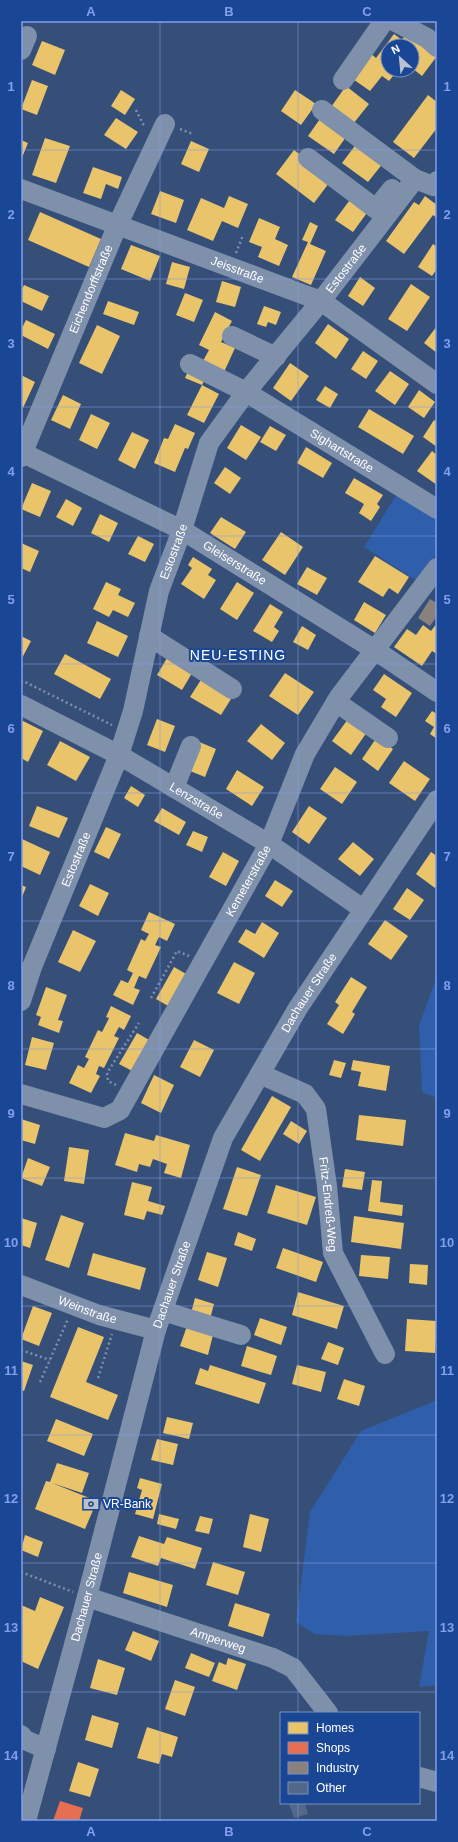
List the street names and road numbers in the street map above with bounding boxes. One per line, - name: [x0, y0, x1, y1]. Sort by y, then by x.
- street label: Estostraße: [323, 241, 369, 296]
- street label: Eichendorffstraße: [66, 242, 116, 335]
- street label: Jeisstraße: [209, 254, 266, 286]
- street label: Sighartstraße: [307, 426, 377, 476]
- street label: Estostraße: [157, 522, 191, 581]
- street label: Gleiserstraße: [200, 538, 269, 588]
- street label: Lenzstraße: [167, 780, 226, 822]
- street label: Estostraße: [59, 830, 94, 889]
- street label: Kemeterstraße: [223, 842, 274, 919]
- street label: Dachauer Straße: [278, 950, 340, 1035]
- street label: Fritz-Endreß-Weg: [316, 1156, 340, 1252]
- street label: Dachauer Straße: [150, 1239, 194, 1330]
- street label: Weinstraße: [56, 1293, 119, 1326]
- street label: Dachauer Straße: [68, 1551, 105, 1643]
- street label: Amperweg: [189, 1624, 248, 1656]

